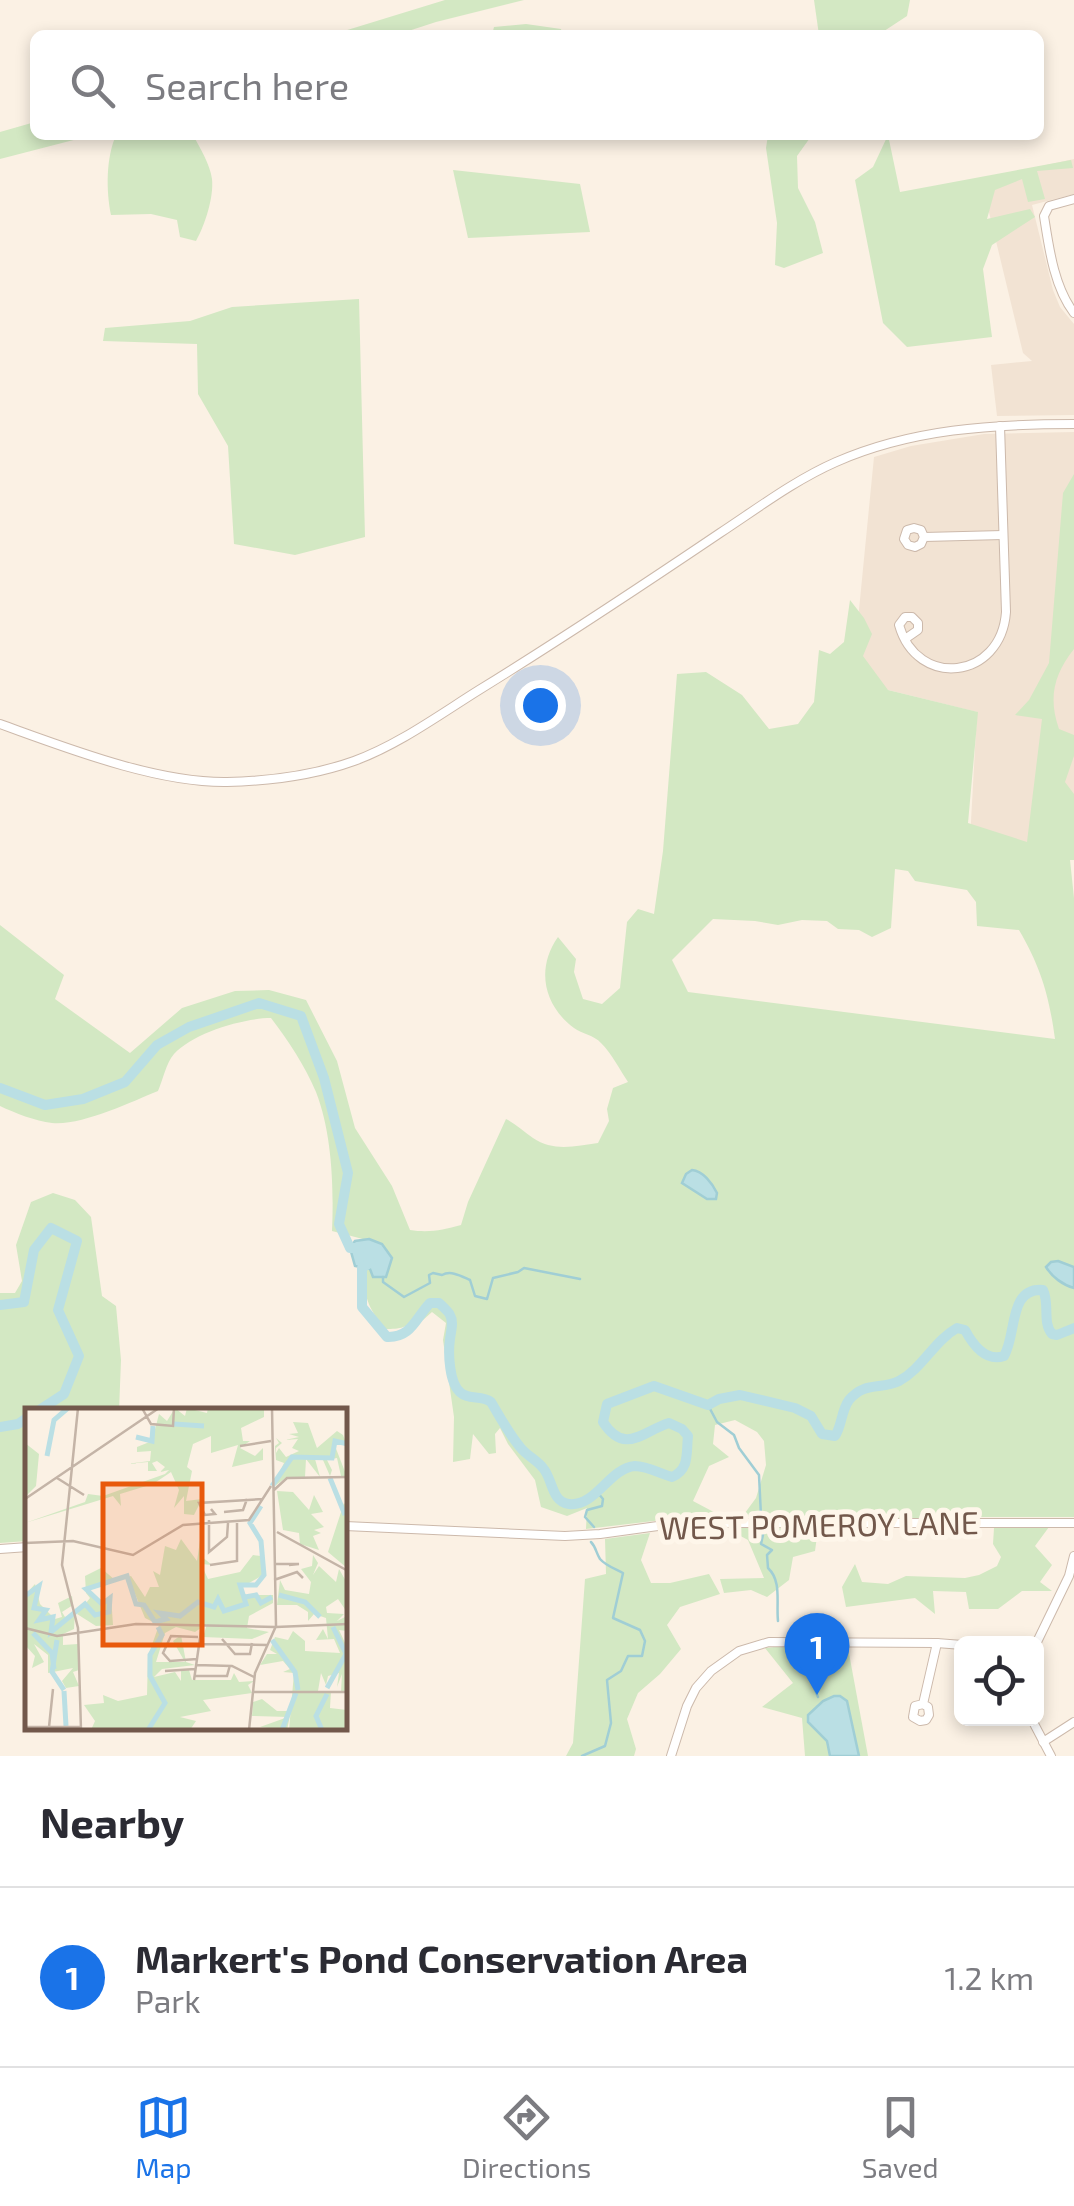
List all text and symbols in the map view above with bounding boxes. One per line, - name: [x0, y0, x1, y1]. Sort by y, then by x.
- search box: [30, 30, 1044, 140]
- icon: search: [65, 58, 120, 113]
- text: Search here: [145, 62, 349, 108]
- your location: [515, 680, 566, 731]
- inset map: [25, 1408, 348, 1731]
- street label: WEST POMEROY LANE: [659, 1502, 979, 1546]
- pin: 1: [784, 1612, 850, 1695]
- map controls: [954, 1636, 1044, 1726]
- button: locate: [954, 1636, 1044, 1726]
- text: Nearby: [40, 1796, 184, 1846]
- text: Markert's Pond Conservation Area: [135, 1935, 748, 1981]
- text: 1: [66, 1958, 79, 1996]
- text: 1.2 km: [944, 1958, 1034, 1996]
- text: Park: [135, 1981, 200, 2019]
- tab: Map: [135, 2090, 191, 2184]
- tab: Directions: [462, 2090, 591, 2184]
- tab: Saved: [862, 2090, 939, 2184]

